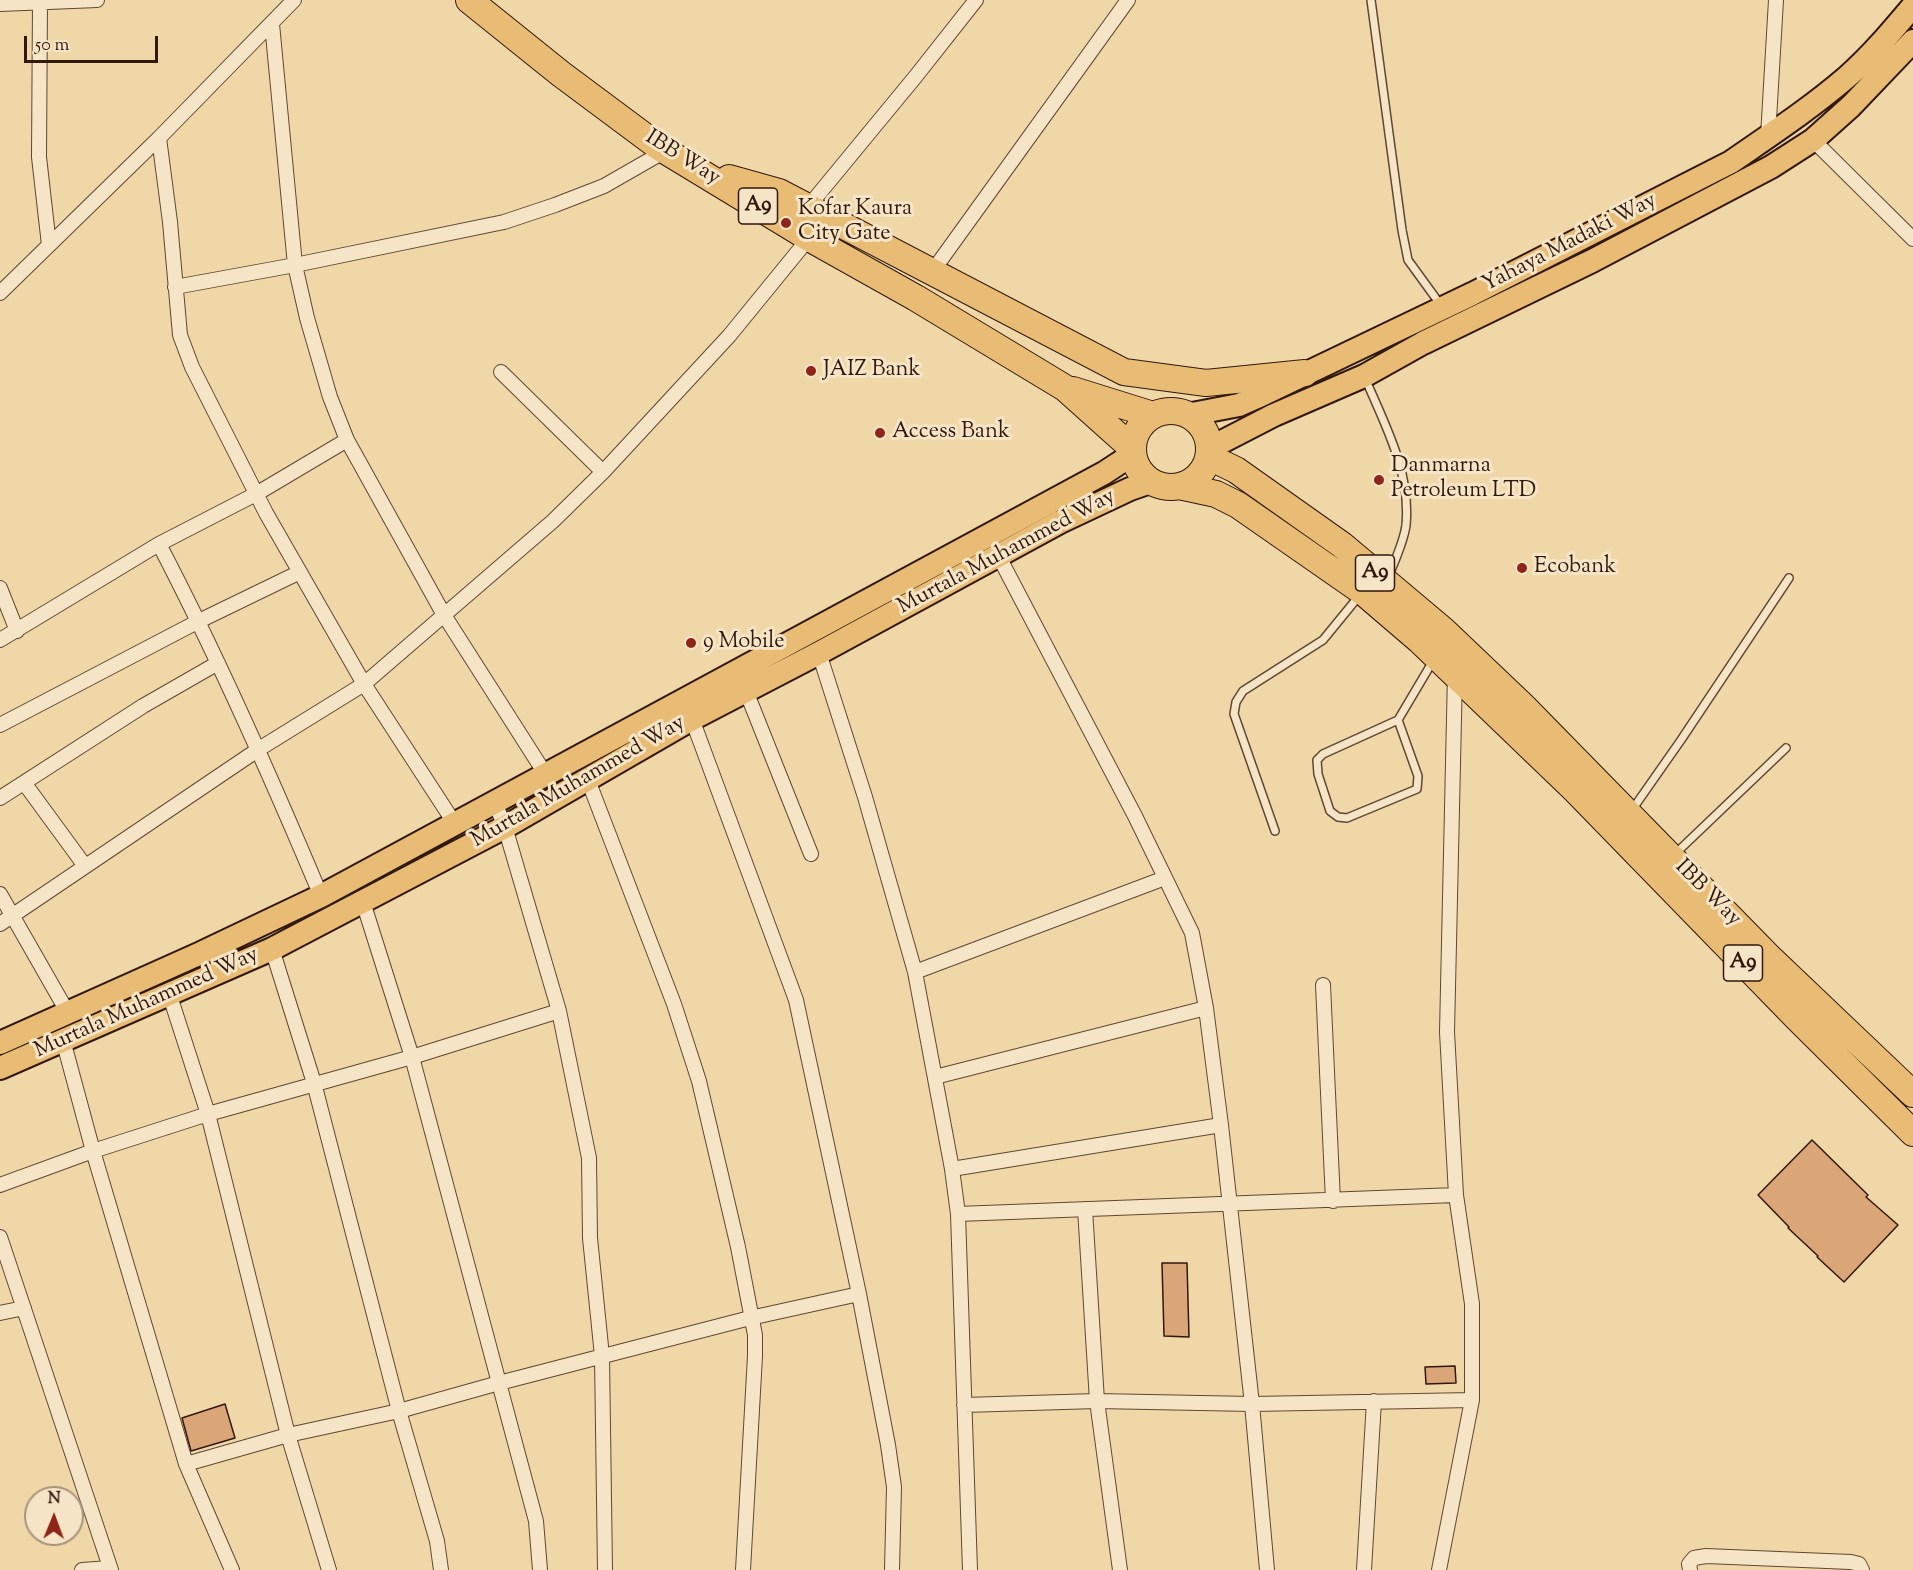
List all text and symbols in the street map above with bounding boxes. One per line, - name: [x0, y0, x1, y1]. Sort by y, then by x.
- scale bar: [27, 24, 160, 62]
- text: 50 m: [35, 33, 69, 59]
- street label: IBB Way: [640, 126, 724, 192]
- road number: A9: [738, 188, 777, 224]
- street label: Yahaya Madaki Way: [1478, 189, 1662, 299]
- place label: Kofar Kaura City Gate: [798, 197, 912, 248]
- marker: Kofar Kaura City Gate: [779, 216, 793, 230]
- place label: JAIZ Bank: [823, 358, 921, 384]
- marker: JAIZ Bank: [804, 364, 818, 378]
- place label: Access Bank: [892, 420, 1010, 446]
- marker: Access Bank: [873, 426, 887, 440]
- place label: Danmarna Petroleum LTD: [1391, 454, 1536, 506]
- marker: Danmarna Petroleum LTD: [1372, 473, 1386, 487]
- street label: Murtala Muhammed Way: [894, 484, 1120, 622]
- road number: A9: [1356, 555, 1394, 591]
- place label: Ecobank: [1534, 555, 1616, 581]
- marker: Ecobank: [1515, 561, 1529, 575]
- place label: 9 Mobile: [703, 630, 785, 656]
- marker: 9 Mobile: [684, 636, 698, 650]
- street label: Murtala Muhammed Way: [467, 711, 691, 855]
- street label: IBB Way: [1668, 855, 1746, 933]
- street label: Murtala Muhammed Way: [31, 943, 263, 1065]
- road number: A9: [1724, 945, 1762, 981]
- north arrow: [24, 1486, 84, 1546]
- text: N: [48, 1488, 61, 1511]

